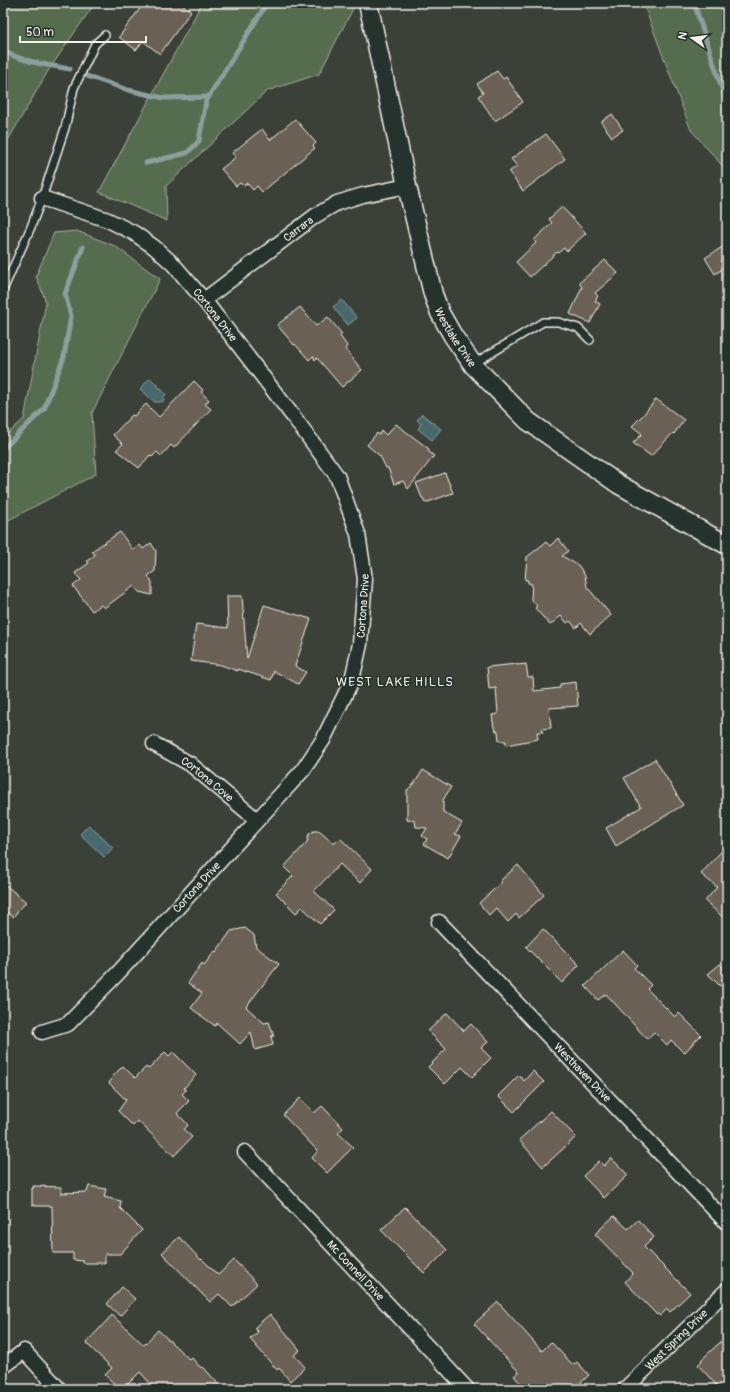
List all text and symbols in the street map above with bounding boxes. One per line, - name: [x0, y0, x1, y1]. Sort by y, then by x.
- scale bar: [20, 18, 146, 44]
- north arrow: [672, 18, 712, 58]
- text: 50 m: [26, 25, 54, 40]
- text: N: [676, 30, 690, 41]
- street label: Carrara: [281, 213, 316, 244]
- street label: Cortona Drive: [190, 286, 240, 345]
- street label: Westlake Drive: [432, 306, 479, 370]
- street label: Cortona Drive: [354, 572, 371, 638]
- district label: WEST LAKE HILLS: [336, 674, 454, 690]
- street label: Cortona Cove: [179, 754, 237, 804]
- street label: Cortona Drive: [170, 858, 223, 915]
- street label: Westhaven Drive: [552, 1040, 614, 1105]
- street label: Mc Connell Drive: [324, 1237, 387, 1303]
- street label: West Spring Drive: [642, 1306, 710, 1373]

